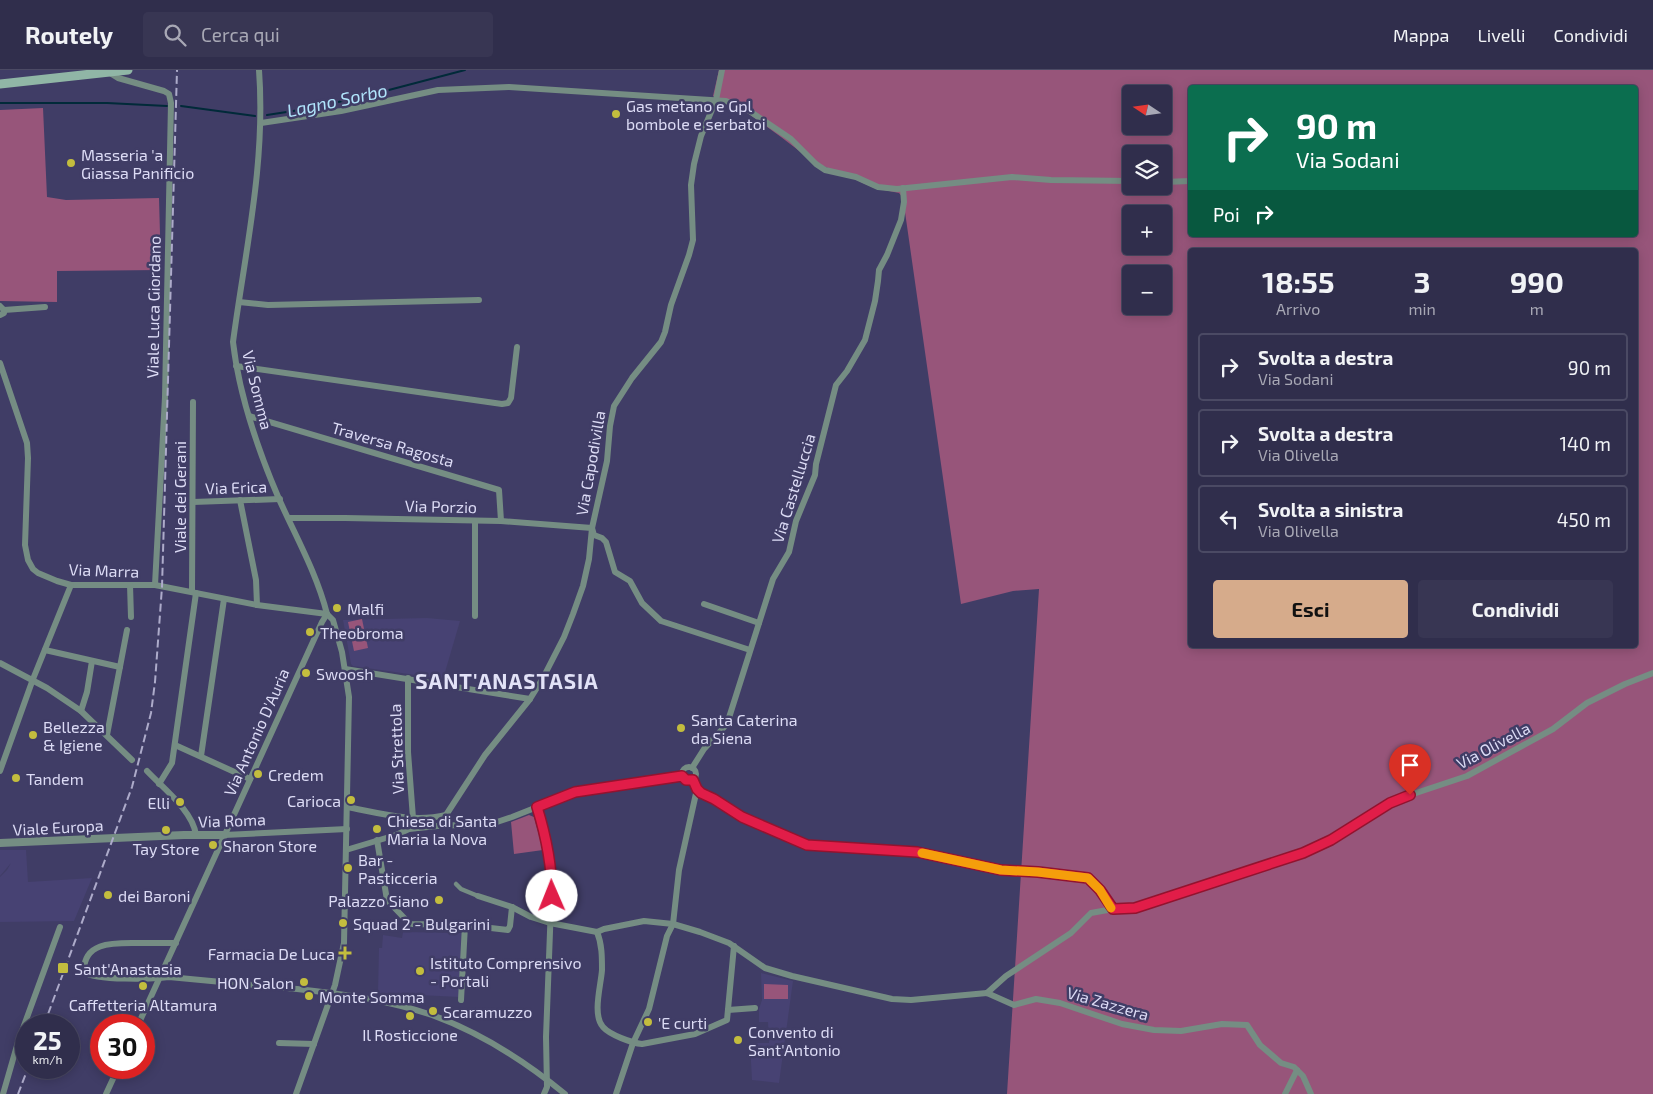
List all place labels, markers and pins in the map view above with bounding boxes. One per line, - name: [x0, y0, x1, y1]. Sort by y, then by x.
- place label: Gas metano e Gpl bombole e serbatoi: [626, 96, 766, 133]
- marker: Gas metano e Gpl bombole e serbatoi: [610, 108, 622, 120]
- place label: Masseria 'a Giassa Panificio: [81, 145, 194, 182]
- marker: Masseria 'a Giassa Panificio: [65, 157, 77, 169]
- place label: Malfi: [347, 599, 384, 618]
- marker: Malfi: [331, 602, 343, 614]
- place label: Theobroma: [320, 623, 404, 642]
- marker: Theobroma: [304, 626, 316, 638]
- place label: Swoosh: [316, 664, 374, 683]
- marker: Swoosh: [300, 667, 312, 679]
- place label: Santa Caterina da Siena: [691, 710, 798, 747]
- place label: Bellezza & Igiene: [43, 717, 105, 754]
- marker: Santa Caterina da Siena: [675, 722, 687, 734]
- marker: Bellezza & Igiene: [27, 729, 39, 741]
- pin: [1389, 744, 1431, 795]
- place label: Credem: [268, 765, 324, 784]
- marker: Credem: [252, 768, 264, 780]
- place label: Tandem: [26, 769, 84, 788]
- marker: Tandem: [10, 772, 22, 784]
- place label: Carioca: [287, 791, 341, 810]
- place label: Elli: [148, 793, 170, 812]
- marker: Carioca: [345, 794, 357, 806]
- marker: Elli: [174, 796, 186, 808]
- place label: Chiesa di Santa Maria la Nova: [387, 811, 497, 848]
- marker: Chiesa di Santa Maria la Nova: [371, 823, 383, 835]
- marker: Tay Store: [160, 824, 172, 836]
- place label: Sharon Store: [223, 836, 317, 855]
- place label: Tay Store: [132, 839, 200, 858]
- marker: Sharon Store: [207, 839, 219, 851]
- place label: Bar - Pasticceria: [358, 850, 438, 887]
- marker: Bar - Pasticceria: [342, 862, 354, 874]
- place label: dei Baroni: [118, 886, 191, 905]
- marker: dei Baroni: [102, 889, 114, 901]
- place label: Palazzo Siano: [328, 891, 429, 910]
- marker: Palazzo Siano: [433, 894, 445, 906]
- place label: Squad 2 - Bulgarini: [353, 914, 490, 933]
- marker: Squad 2 - Bulgarini: [337, 917, 349, 929]
- place label: Farmacia De Luca: [208, 944, 335, 963]
- marker: Farmacia De Luca: [339, 947, 351, 959]
- place label: Istituto Comprensivo - Portali: [430, 953, 582, 990]
- place label: Sant'Anastasia: [74, 959, 182, 978]
- marker: Sant'Anastasia: [56, 961, 70, 975]
- marker: Istituto Comprensivo - Portali: [414, 965, 426, 977]
- place label: HON Salon: [217, 973, 294, 992]
- marker: HON Salon: [298, 976, 310, 988]
- marker: Caffetteria Altamura: [137, 980, 149, 992]
- place label: Monte Somma: [319, 987, 425, 1006]
- marker: Monte Somma: [303, 990, 315, 1002]
- place label: Caffetteria Altamura: [69, 995, 217, 1014]
- place label: Scaramuzzo: [443, 1002, 532, 1021]
- marker: Scaramuzzo: [427, 1005, 439, 1017]
- marker: Il Rosticcione: [404, 1010, 416, 1022]
- place label: 'E curti: [658, 1013, 707, 1032]
- marker: 'E curti: [642, 1016, 654, 1028]
- place label: Convento di Sant'Antonio: [748, 1022, 841, 1059]
- place label: Il Rosticcione: [362, 1025, 458, 1044]
- marker: Convento di Sant'Antonio: [732, 1034, 744, 1046]

